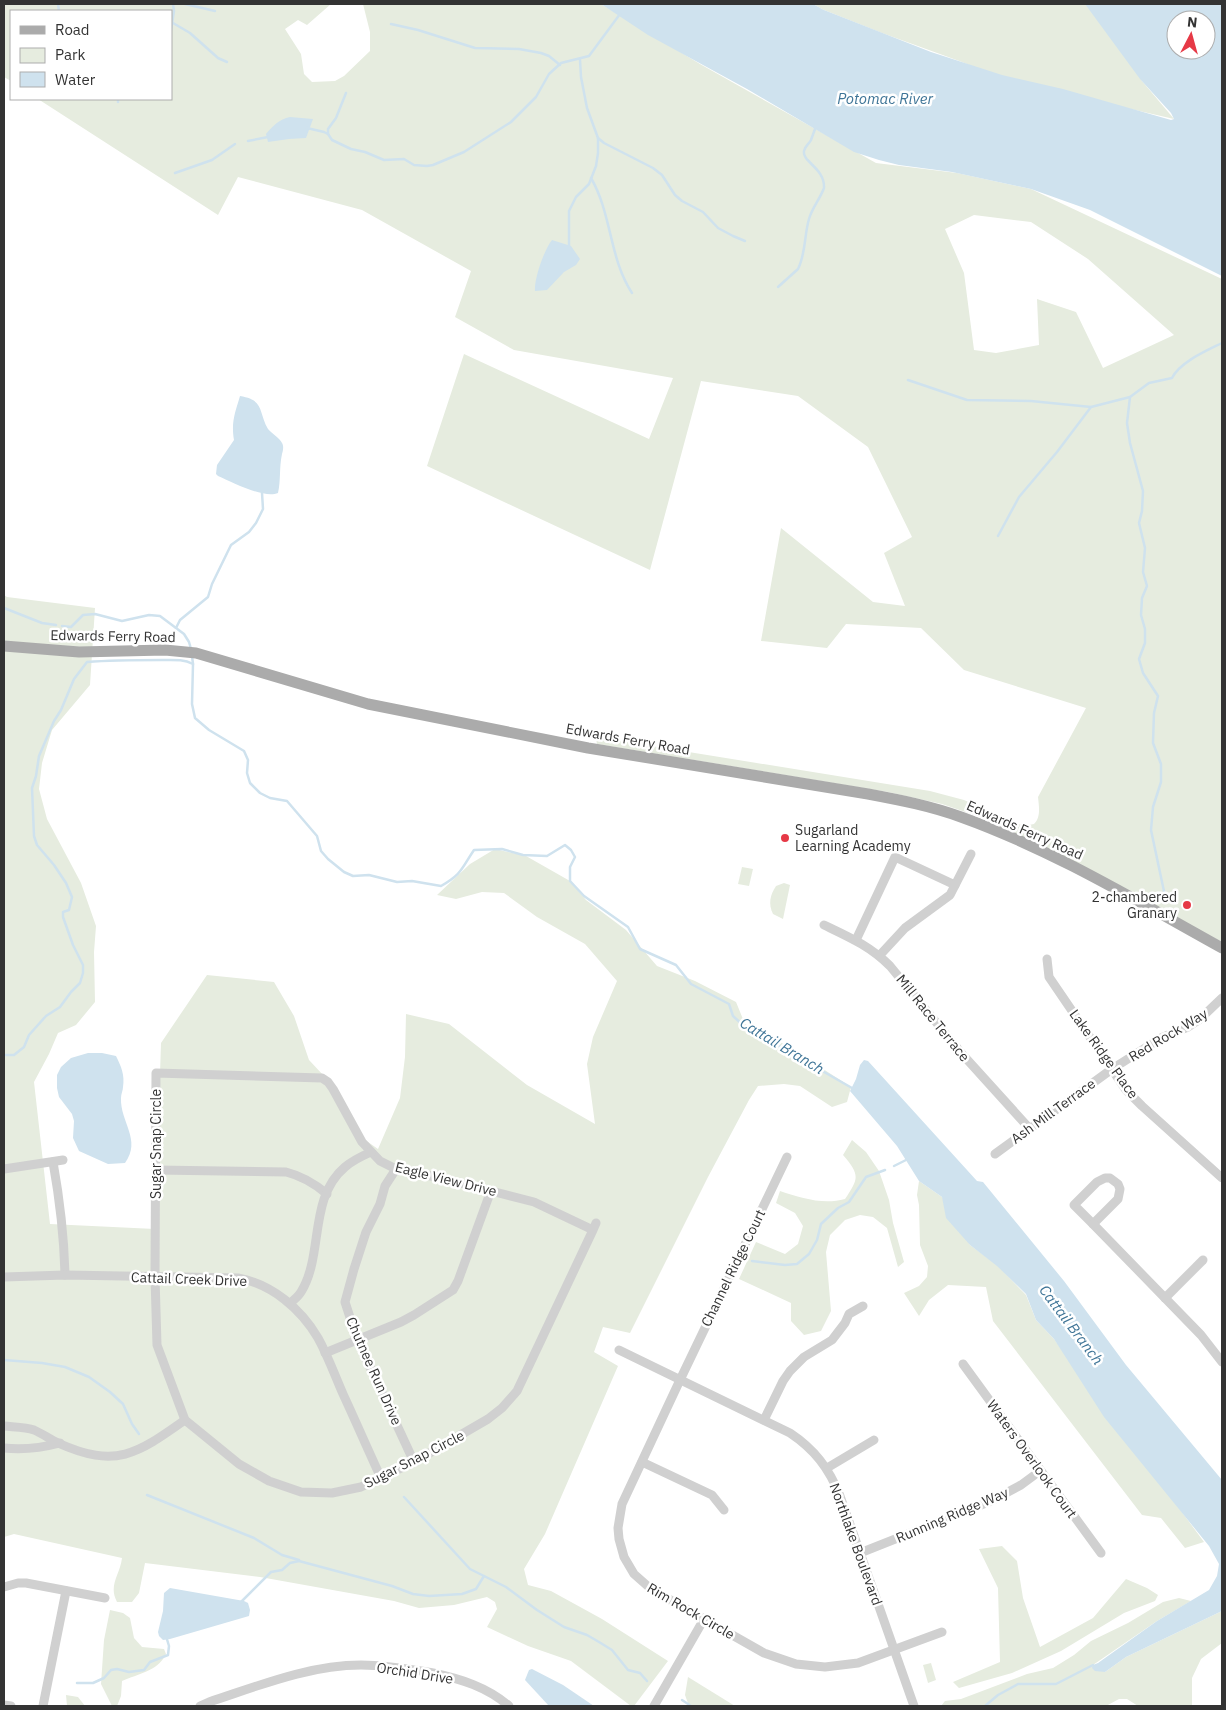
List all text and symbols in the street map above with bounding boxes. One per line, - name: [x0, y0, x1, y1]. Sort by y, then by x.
- legend: [10, 10, 172, 100]
- north arrow: [1166, 10, 1216, 60]
- text: N: [1186, 13, 1198, 32]
- text: Road: [55, 20, 90, 39]
- text: Park: [55, 45, 85, 64]
- text: Water: [55, 70, 96, 89]
- water label: Potomac River: [837, 89, 933, 108]
- street label: Edwards Ferry Road: [50, 626, 176, 646]
- street label: Edwards Ferry Road: [565, 719, 691, 759]
- street label: Edwards Ferry Road: [964, 796, 1086, 864]
- place label: Sugarland Learning Academy: [795, 821, 911, 855]
- marker: Sugarland Learning Academy: [779, 832, 791, 844]
- place label: 2-chambered Granary: [1092, 888, 1177, 922]
- marker: 2-chambered Granary: [1181, 899, 1193, 911]
- street label: Mill Race Terrace: [892, 971, 974, 1066]
- street label: Red Rock Way: [1125, 1004, 1211, 1066]
- street label: Lake Ridge Place: [1066, 1006, 1143, 1102]
- water label: Cattail Branch: [737, 1013, 828, 1078]
- street label: Ash Mill Terrace: [1007, 1074, 1099, 1148]
- street label: Sugar Snap Circle: [147, 1089, 165, 1199]
- street label: Eagle View Drive: [393, 1158, 499, 1200]
- street label: Channel Ridge Court: [697, 1206, 769, 1330]
- street label: Cattail Creek Drive: [131, 1268, 248, 1290]
- water label: Cattail Branch: [1035, 1281, 1108, 1368]
- street label: Chutnee Run Drive: [342, 1314, 406, 1428]
- street label: Waters Overlook Court: [983, 1396, 1081, 1522]
- street label: Sugar Snap Circle: [361, 1426, 467, 1492]
- street label: Northlake Boulevard: [825, 1480, 887, 1608]
- street label: Running Ridge Way: [893, 1483, 1011, 1547]
- street label: Rim Rock Circle: [644, 1579, 738, 1643]
- street label: Orchid Drive: [375, 1658, 455, 1688]

